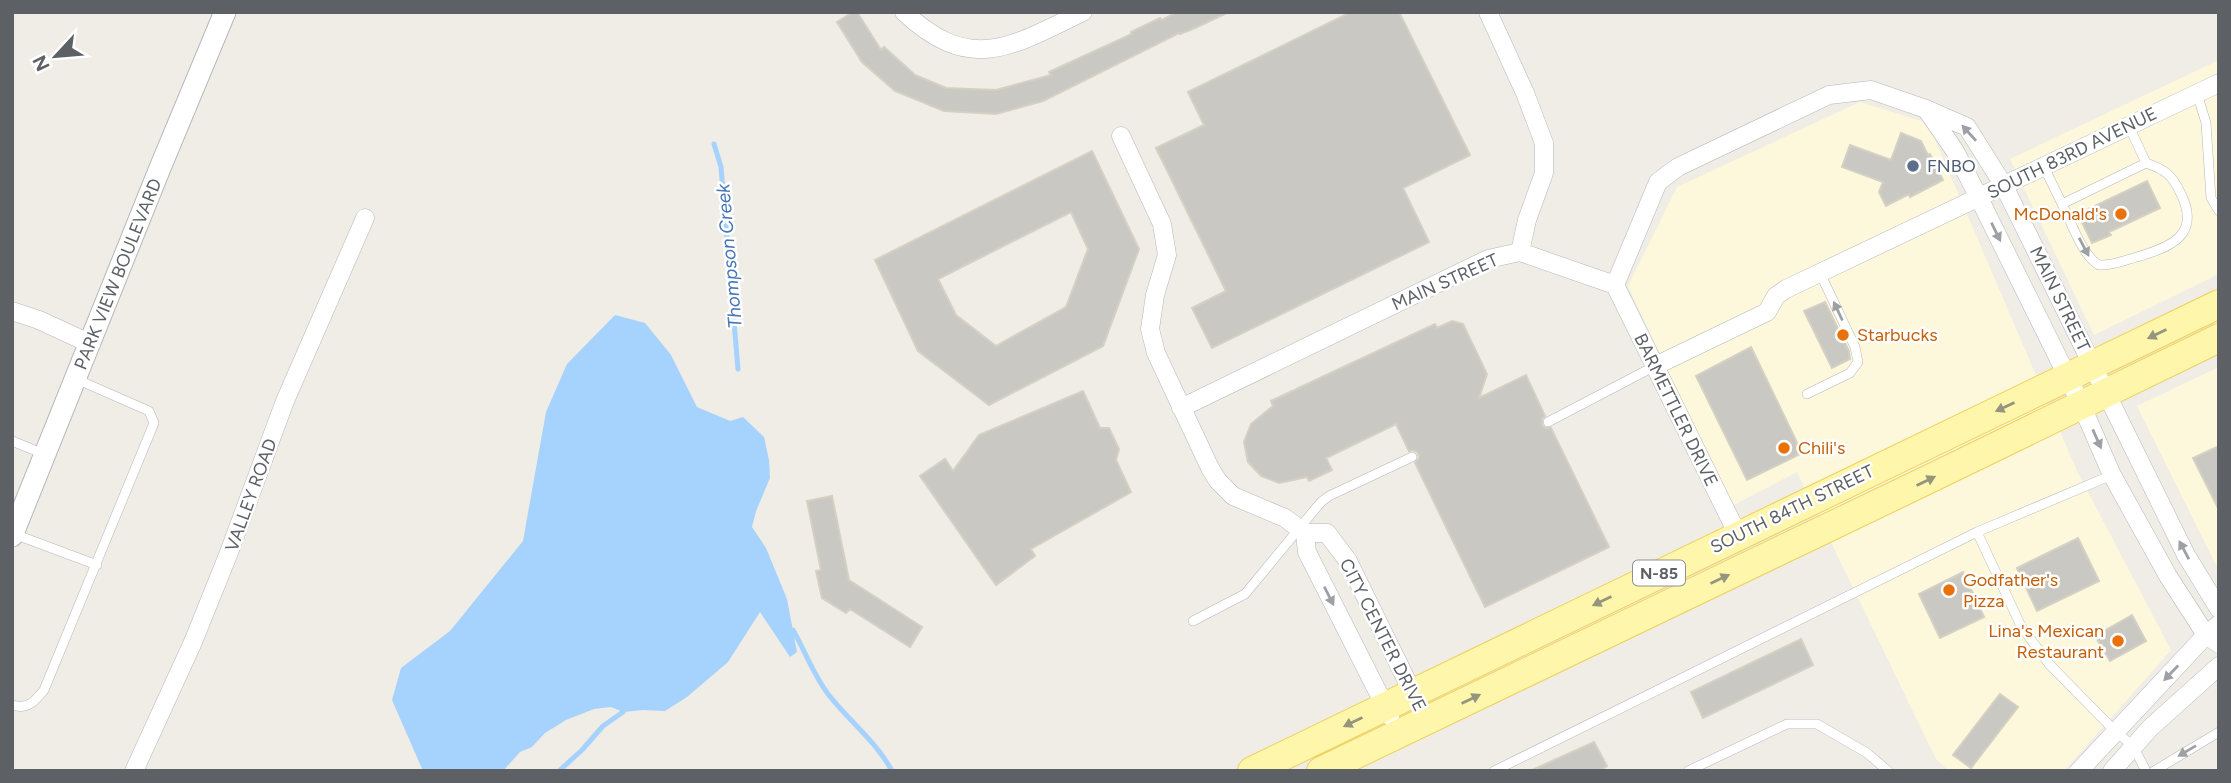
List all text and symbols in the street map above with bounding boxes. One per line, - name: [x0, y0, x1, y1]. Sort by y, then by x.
- north arrow: [21, 21, 91, 91]
- text: N: [28, 52, 55, 75]
- street label: SOUTH 83RD AVENUE: [1983, 102, 2161, 204]
- one-way arrow: [1961, 124, 1977, 141]
- place label: FNBO: [1927, 155, 1976, 177]
- marker: FNBO: [1905, 158, 1921, 174]
- street label: PARK VIEW BOULEVARD: [70, 175, 166, 373]
- water label: Thompson Creek: [711, 182, 747, 329]
- place label: McDonald's: [2013, 203, 2107, 225]
- marker: McDonald's: [2113, 206, 2129, 222]
- one-way arrow: [1990, 222, 2001, 242]
- one-way arrow: [2078, 238, 2090, 257]
- street label: MAIN STREET: [2025, 243, 2095, 355]
- street label: MAIN STREET: [1388, 249, 1502, 315]
- one-way arrow: [1833, 301, 1844, 321]
- place label: Starbucks: [1857, 324, 1938, 346]
- marker: Starbucks: [1835, 327, 1851, 343]
- one-way arrow: [2147, 328, 2167, 339]
- street label: BARMETTLER DRIVE: [1629, 330, 1723, 490]
- one-way arrow: [1995, 401, 2015, 412]
- one-way arrow: [2091, 429, 2102, 450]
- street label: VALLEY ROAD: [220, 436, 282, 554]
- place label: Chili's: [1798, 437, 1845, 459]
- marker: Chili's: [1776, 440, 1792, 456]
- street label: SOUTH 84TH STREET: [1707, 460, 1877, 558]
- one-way arrow: [1916, 476, 1936, 487]
- one-way arrow: [2179, 540, 2191, 560]
- street label: CITY CENTER DRIVE: [1335, 555, 1431, 715]
- road number: N-85: [1633, 560, 1685, 586]
- place label: Godfather's Pizza: [1963, 569, 2058, 612]
- one-way arrow: [1710, 573, 1730, 584]
- marker: Godfather's Pizza: [1941, 582, 1957, 598]
- one-way arrow: [1324, 586, 1335, 606]
- one-way arrow: [1592, 595, 1612, 607]
- place label: Lina's Mexican Restaurant: [1988, 620, 2104, 663]
- marker: Lina's Mexican Restaurant: [2110, 633, 2126, 649]
- one-way arrow: [2164, 664, 2180, 681]
- one-way arrow: [1461, 693, 1481, 704]
- one-way arrow: [1343, 716, 1363, 728]
- one-way arrow: [2177, 745, 2196, 758]

